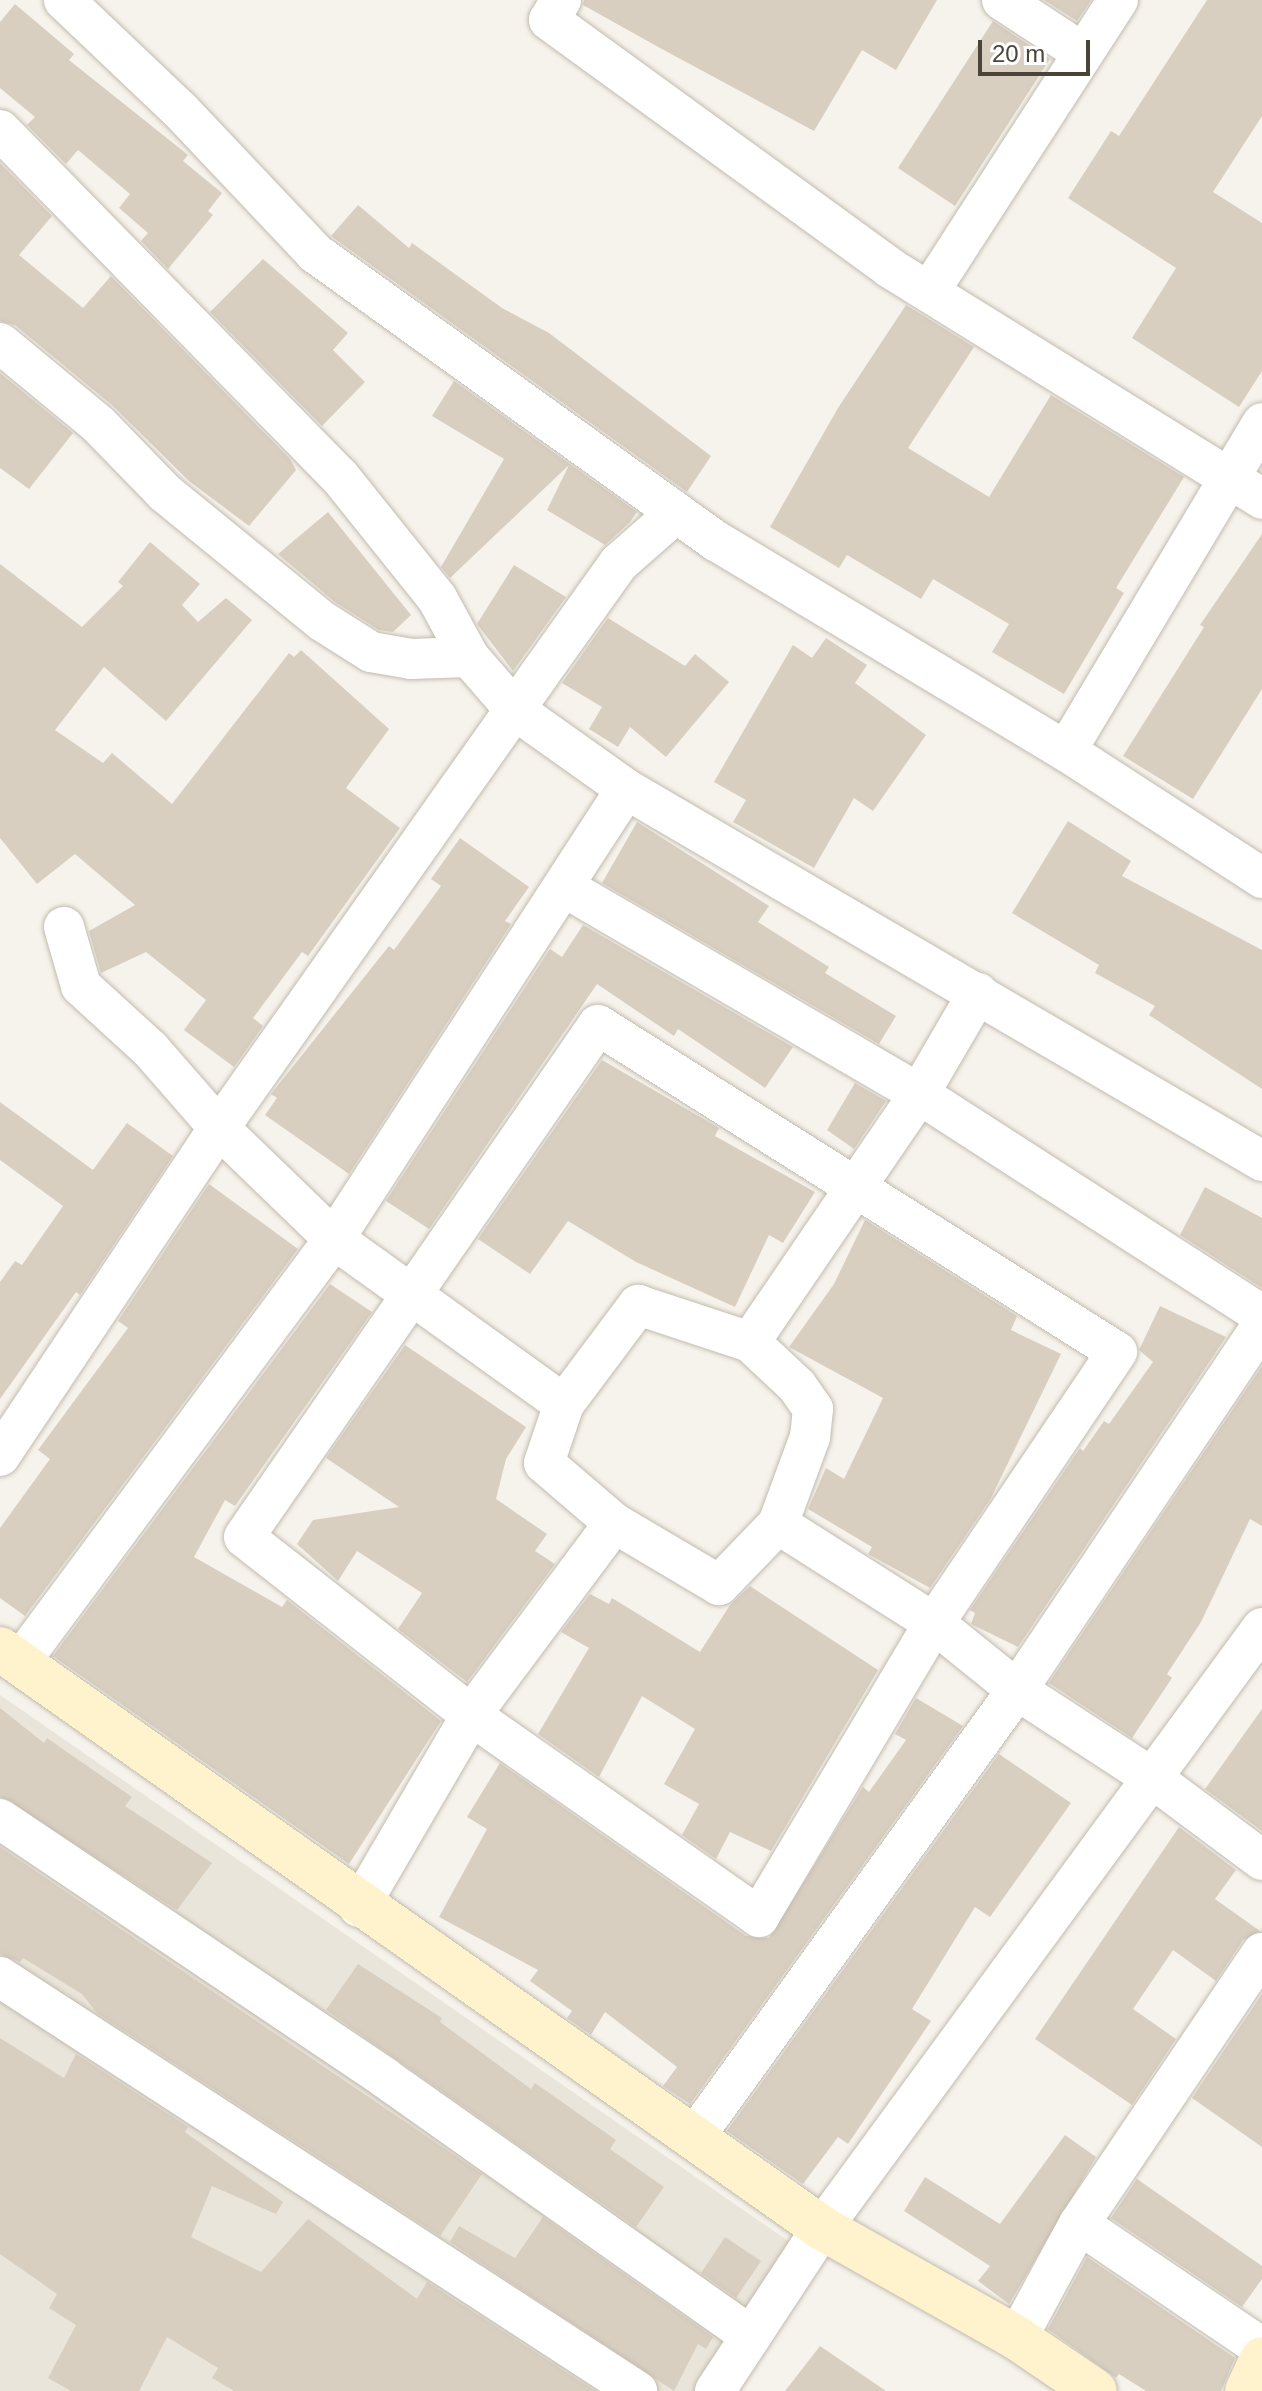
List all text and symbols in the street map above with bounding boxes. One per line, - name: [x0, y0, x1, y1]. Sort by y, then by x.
- scale bar: [982, 24, 1094, 74]
- text: 20 m: [992, 40, 1045, 67]

